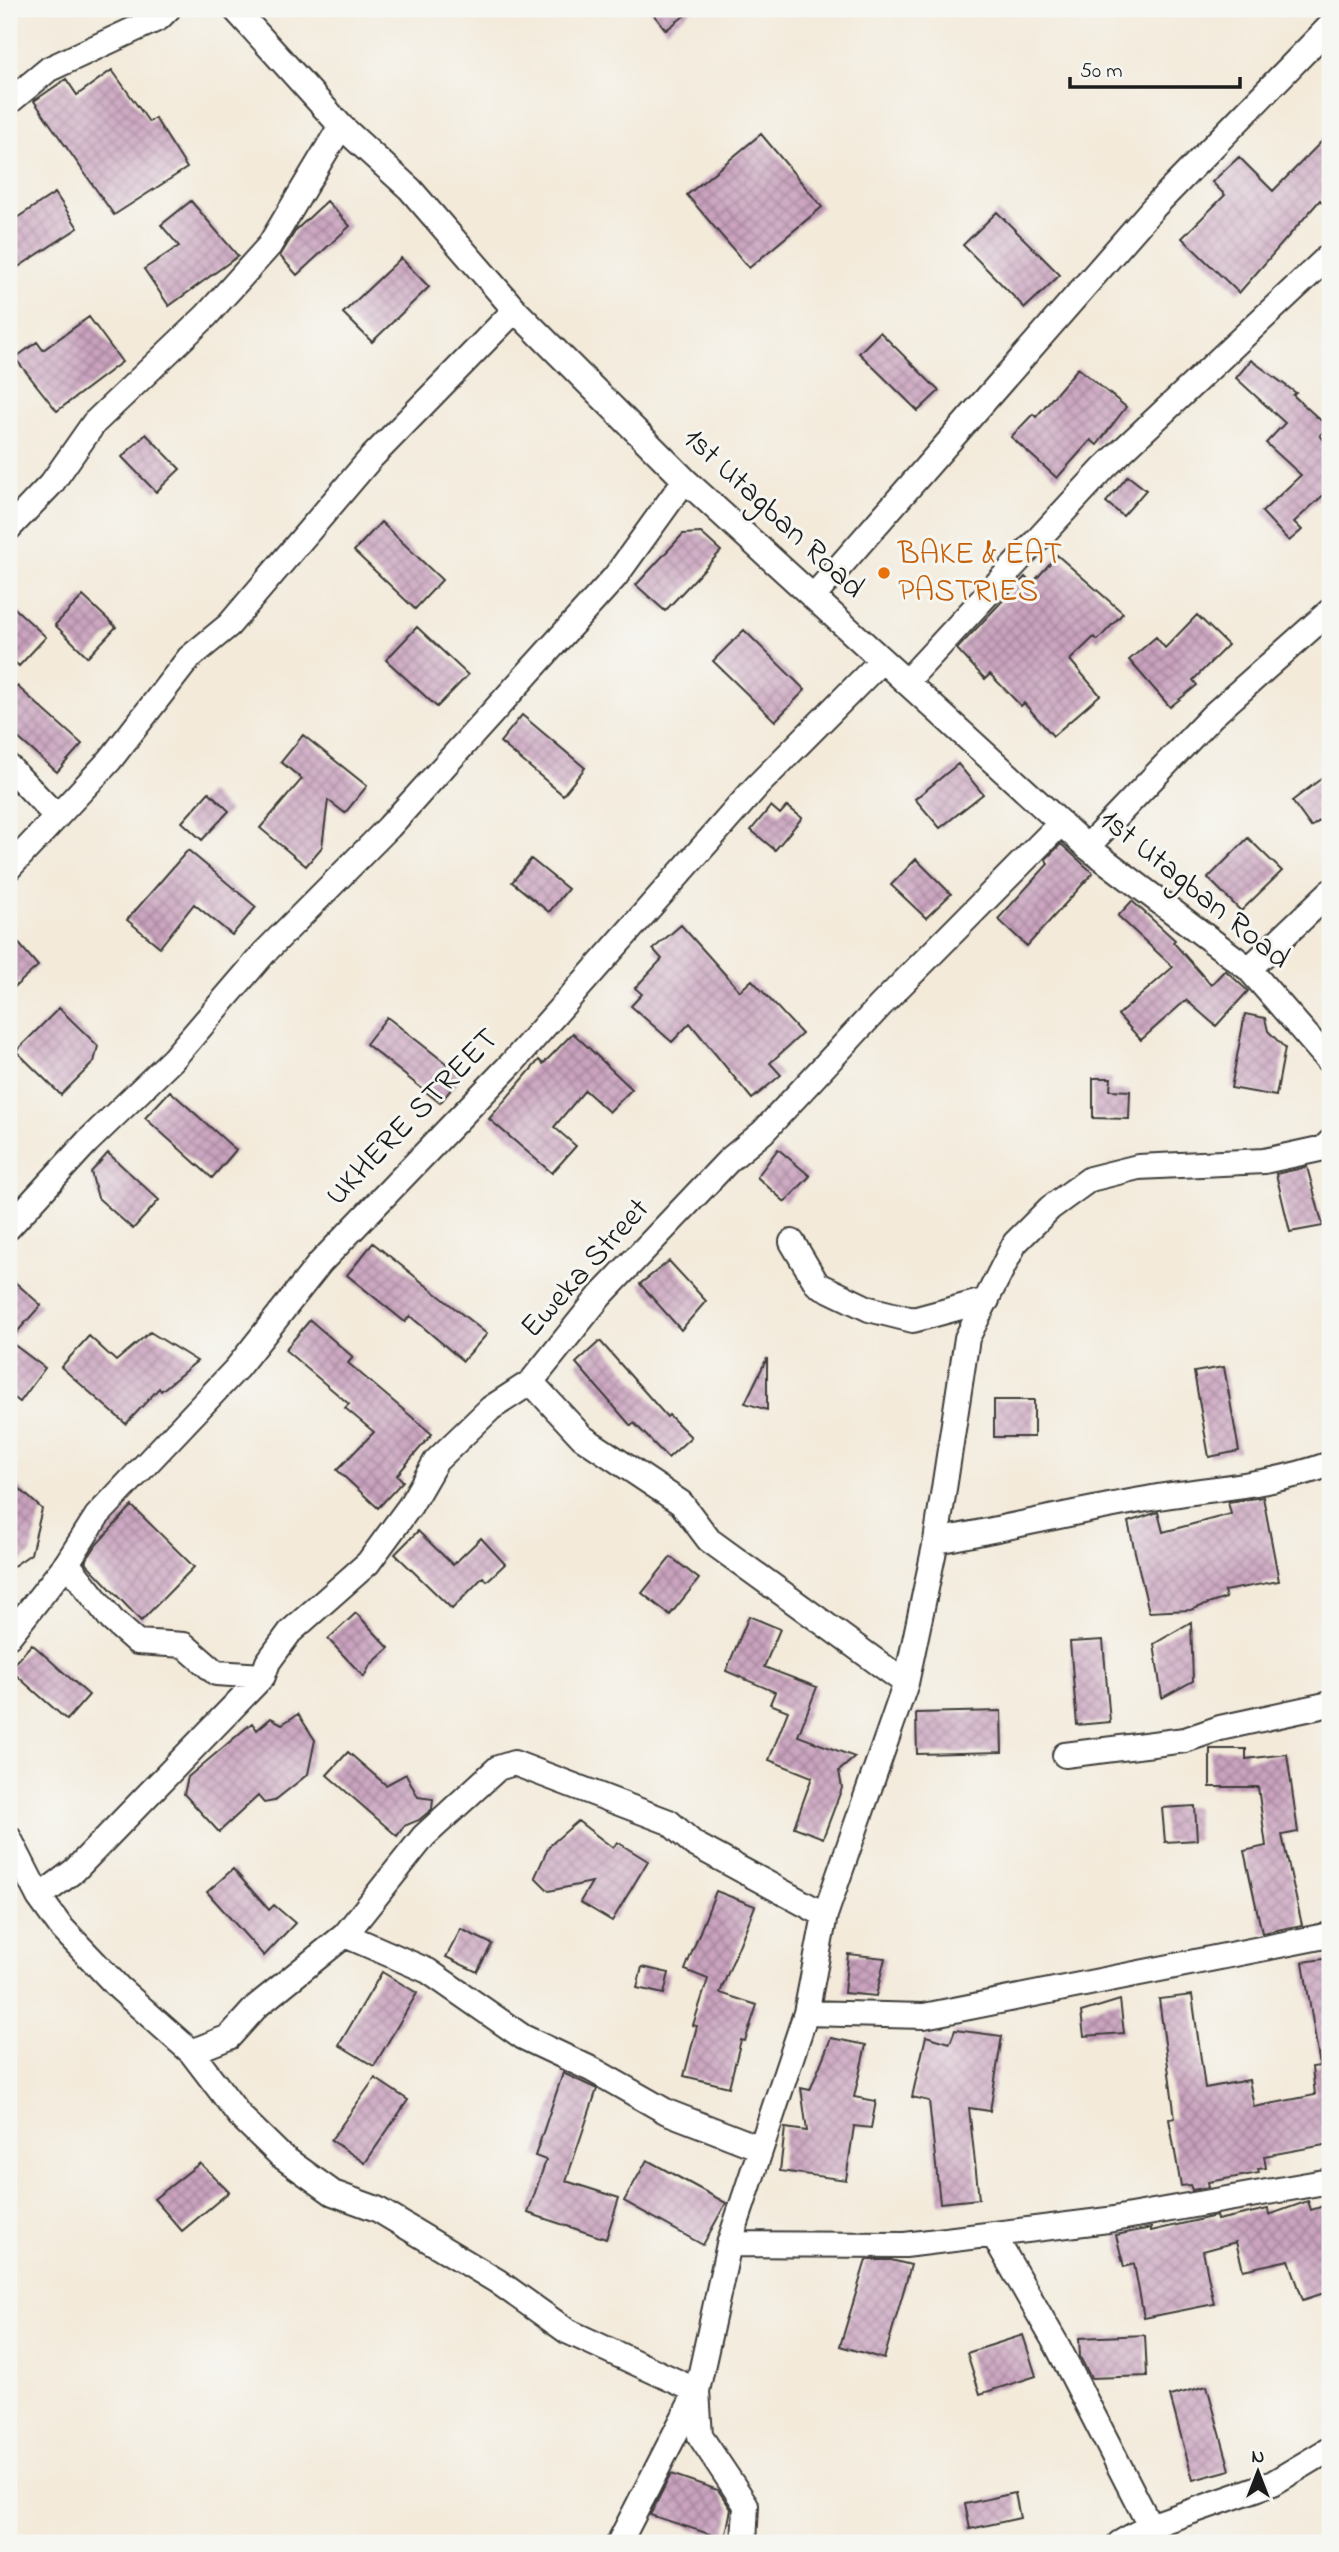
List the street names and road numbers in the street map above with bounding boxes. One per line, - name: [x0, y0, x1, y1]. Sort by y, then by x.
- street label: 1st Utagban Road: [671, 417, 875, 611]
- street label: 1st Utagban Road: [1088, 798, 1300, 982]
- street label: UKHERE STREET: [315, 1018, 511, 1218]
- street label: Eweka Street: [510, 1188, 662, 1350]

